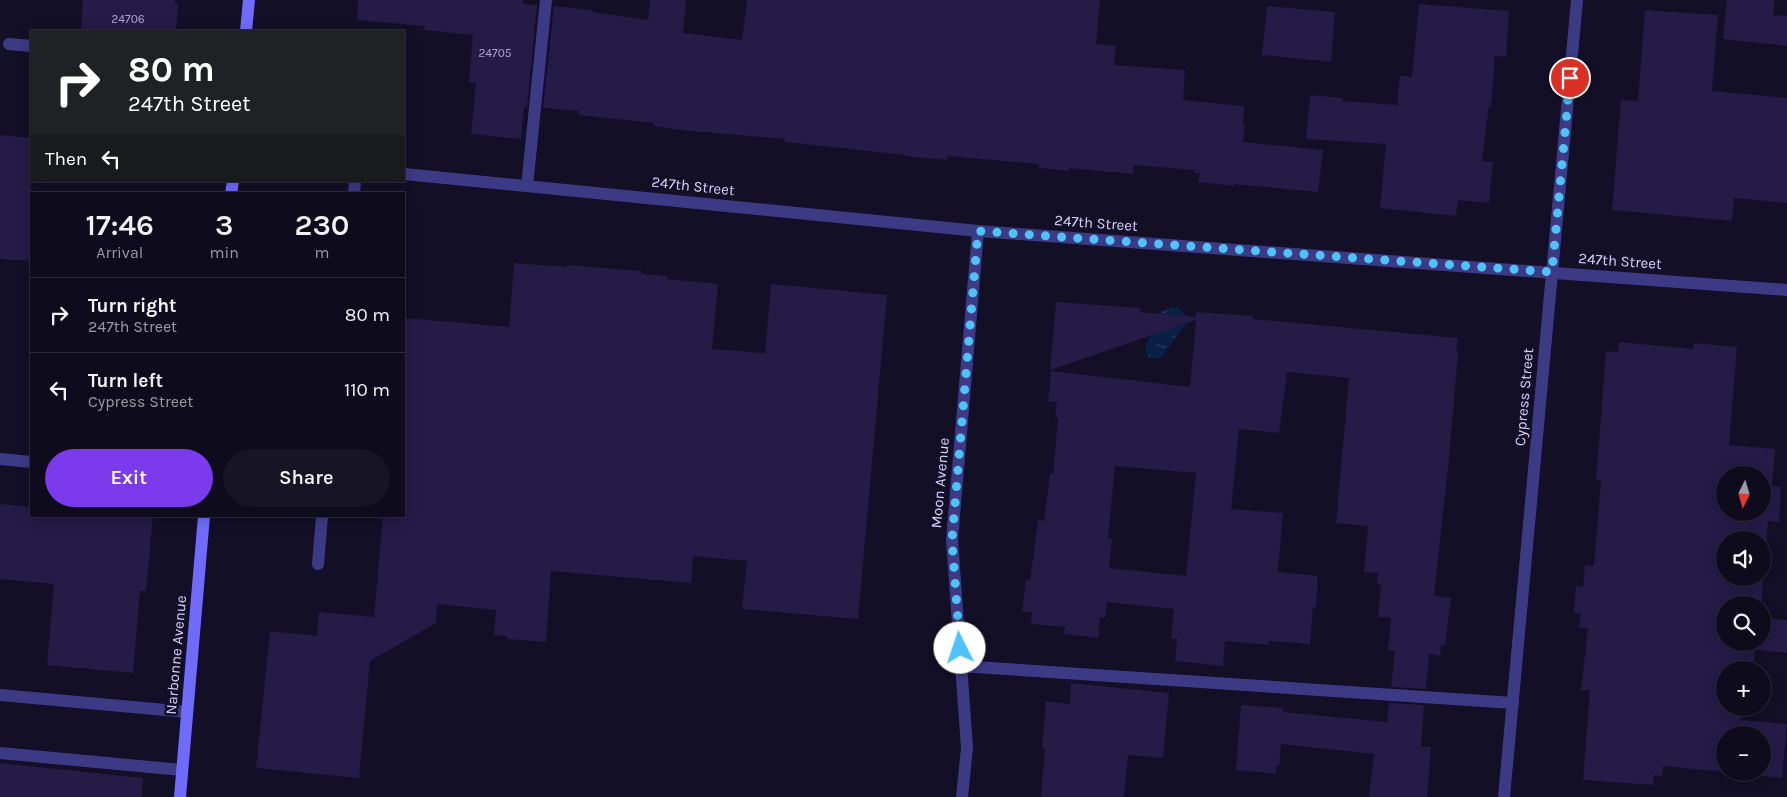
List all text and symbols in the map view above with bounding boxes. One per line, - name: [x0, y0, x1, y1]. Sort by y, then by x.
- house number: 24706: [111, 12, 145, 26]
- house number: 24705: [478, 46, 512, 60]
- text: 80 m: [128, 49, 215, 90]
- icon: right: [45, 50, 110, 115]
- pin: [1549, 57, 1591, 99]
- icon: arrive: [1556, 64, 1584, 92]
- text: 247th Street: [128, 91, 251, 117]
- icon: left: [97, 145, 125, 173]
- text: Then: [45, 148, 87, 170]
- street label: 247th Street: [651, 173, 736, 199]
- text: 17:46: [86, 207, 154, 243]
- text: 3: [215, 207, 233, 243]
- text: 230: [294, 207, 349, 243]
- street label: 247th Street: [1054, 211, 1139, 235]
- text: Arrival: [96, 243, 143, 262]
- text: min: [210, 243, 239, 262]
- text: m: [314, 243, 329, 262]
- street label: 247th Street: [1578, 249, 1663, 273]
- text: Turn right: [88, 295, 177, 317]
- icon: right: [45, 301, 73, 329]
- text: 80 m: [345, 304, 390, 326]
- text: 247th Street: [88, 317, 177, 336]
- street label: Cypress Street: [1511, 347, 1537, 447]
- text: Turn left: [88, 370, 163, 392]
- icon: left: [45, 376, 73, 404]
- text: 110 m: [344, 379, 390, 401]
- text: Cypress Street: [88, 392, 193, 411]
- street label: Moon Avenue: [927, 437, 953, 529]
- button: Exit: [45, 449, 213, 507]
- button: Share: [223, 449, 390, 507]
- north arrow: [1716, 466, 1771, 521]
- map controls: [1716, 466, 1771, 781]
- button: sound: [1716, 531, 1771, 586]
- street label: Narbonne Avenue: [162, 595, 190, 715]
- button: search: [1716, 596, 1771, 651]
- position arrow: [933, 621, 985, 673]
- button: +: [1716, 661, 1771, 716]
- button: −: [1716, 726, 1771, 781]

